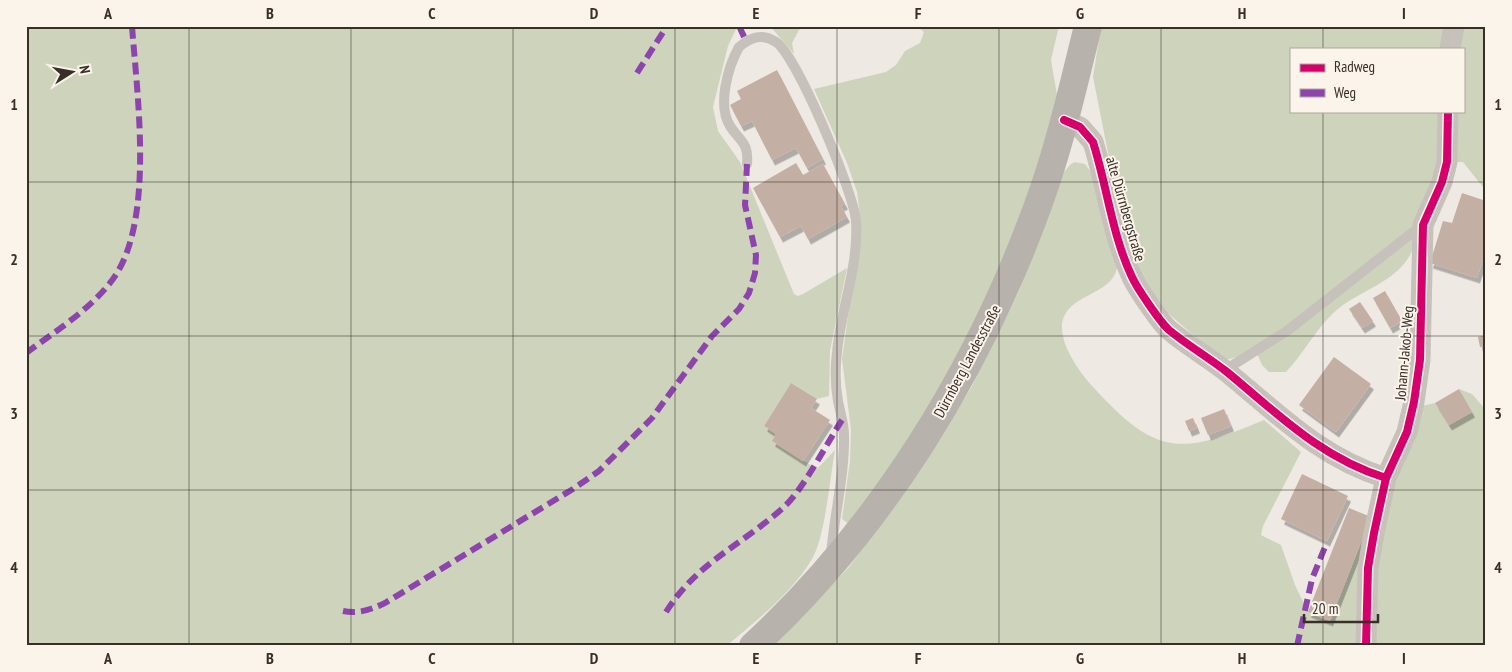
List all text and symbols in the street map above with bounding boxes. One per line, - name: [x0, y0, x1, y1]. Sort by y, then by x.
- text: A: [103, 3, 113, 23]
- text: B: [266, 3, 274, 23]
- text: C: [428, 3, 436, 23]
- text: D: [590, 3, 599, 23]
- text: E: [753, 3, 760, 23]
- text: F: [915, 3, 922, 23]
- text: G: [1076, 3, 1084, 23]
- text: H: [1238, 3, 1246, 23]
- text: I: [1402, 3, 1406, 23]
- north arrow: [48, 48, 98, 98]
- legend: [1290, 48, 1464, 112]
- text: Radweg: [1334, 57, 1375, 76]
- text: N: [75, 64, 94, 75]
- text: Weg: [1334, 83, 1356, 102]
- text: 1: [10, 94, 18, 114]
- text: 1: [1494, 94, 1502, 114]
- street label: alte Dürrnbergstraße: [1102, 154, 1150, 264]
- text: 2: [10, 249, 18, 269]
- text: 2: [1494, 249, 1502, 269]
- street label: Dürrnberg Landesstraße: [929, 301, 1005, 421]
- street label: Johann-Jakob-Weg: [1390, 305, 1418, 402]
- text: 3: [10, 403, 18, 423]
- text: 3: [1494, 403, 1502, 423]
- text: 4: [10, 557, 18, 577]
- text: 4: [1494, 557, 1502, 577]
- scale bar: [1304, 592, 1378, 624]
- text: 20 m: [1312, 599, 1338, 618]
- text: A: [103, 648, 113, 668]
- text: B: [266, 648, 274, 668]
- text: C: [428, 648, 436, 668]
- text: D: [590, 648, 599, 668]
- text: E: [753, 648, 760, 668]
- text: F: [915, 648, 922, 668]
- text: G: [1076, 648, 1084, 668]
- text: H: [1238, 648, 1246, 668]
- text: I: [1402, 648, 1406, 668]

